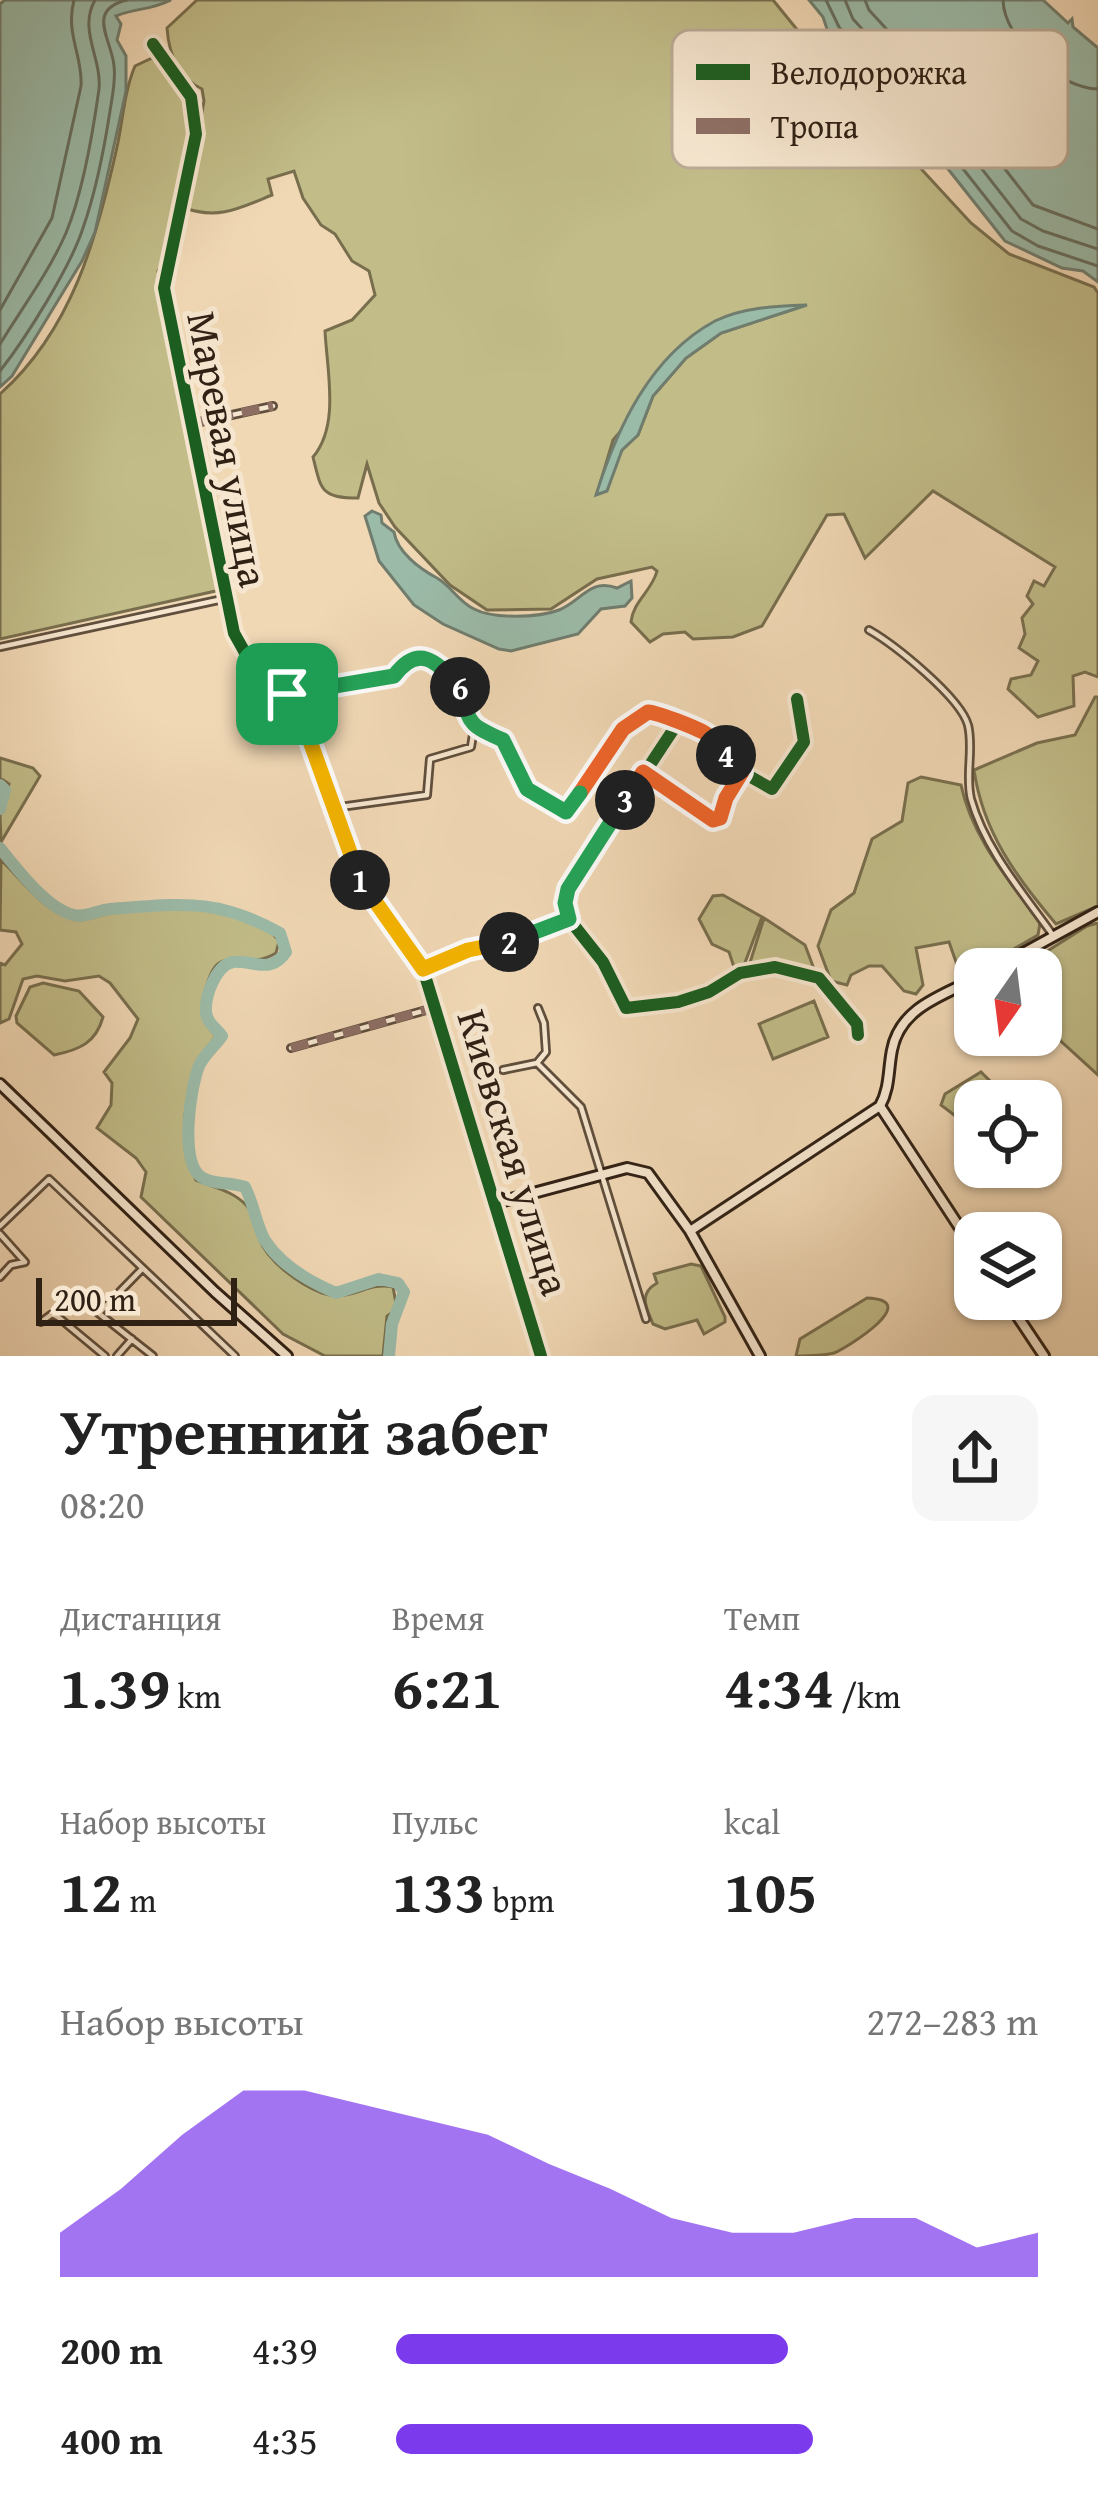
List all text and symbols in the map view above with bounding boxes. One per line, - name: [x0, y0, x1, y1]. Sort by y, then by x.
- legend: [672, 30, 1068, 168]
- text: Велодорожка: [771, 48, 967, 96]
- text: Тропа: [771, 102, 859, 150]
- street label: Маревая улица: [172, 306, 286, 592]
- pin: [236, 643, 338, 745]
- pin: 6: [430, 657, 490, 717]
- icon: arrive: [254, 661, 320, 727]
- text: 6: [451, 663, 469, 711]
- pin: 4: [696, 725, 756, 785]
- text: 4: [717, 731, 735, 779]
- pin: 3: [595, 770, 655, 830]
- text: 3: [616, 776, 634, 824]
- pin: 1: [330, 850, 390, 910]
- text: 1: [351, 856, 369, 904]
- pin: 2: [479, 912, 539, 972]
- text: 2: [500, 918, 518, 966]
- north arrow: [954, 948, 1062, 1056]
- map controls: [954, 948, 1062, 1320]
- street label: Киевская улица: [443, 1002, 587, 1302]
- button: locate: [954, 1080, 1062, 1188]
- button: layers: [954, 1212, 1062, 1320]
- scale bar: [36, 1272, 237, 1325]
- text: 200 m: [54, 1275, 136, 1323]
- text: Утренний забег: [60, 1381, 548, 1478]
- button: share: [912, 1395, 1038, 1521]
- text: 08:20: [60, 1475, 145, 1532]
- text: Дистанция: [60, 1594, 221, 1642]
- text: Время: [392, 1594, 484, 1642]
- text: Темп: [724, 1594, 800, 1642]
- text: 1.39: [60, 1642, 170, 1730]
- text: 6:21: [392, 1642, 502, 1730]
- text: 4:34: [724, 1642, 834, 1730]
- text: km: [170, 1672, 221, 1720]
- text: /km: [834, 1672, 901, 1720]
- text: Набор высоты: [60, 1798, 266, 1846]
- text: Пульс: [392, 1798, 478, 1846]
- text: kcal: [724, 1798, 780, 1846]
- text: 12: [60, 1846, 122, 1934]
- text: 133: [392, 1846, 485, 1934]
- text: 105: [724, 1846, 817, 1934]
- text: m: [122, 1876, 156, 1924]
- text: bpm: [485, 1876, 554, 1924]
- text: Набор высоты: [60, 1992, 304, 2049]
- text: 272–283 m: [866, 1992, 1038, 2049]
- text: 200 m: [60, 2321, 163, 2378]
- text: 4:39: [252, 2321, 318, 2378]
- text: 400 m: [60, 2411, 163, 2468]
- text: 4:35: [252, 2411, 318, 2468]

